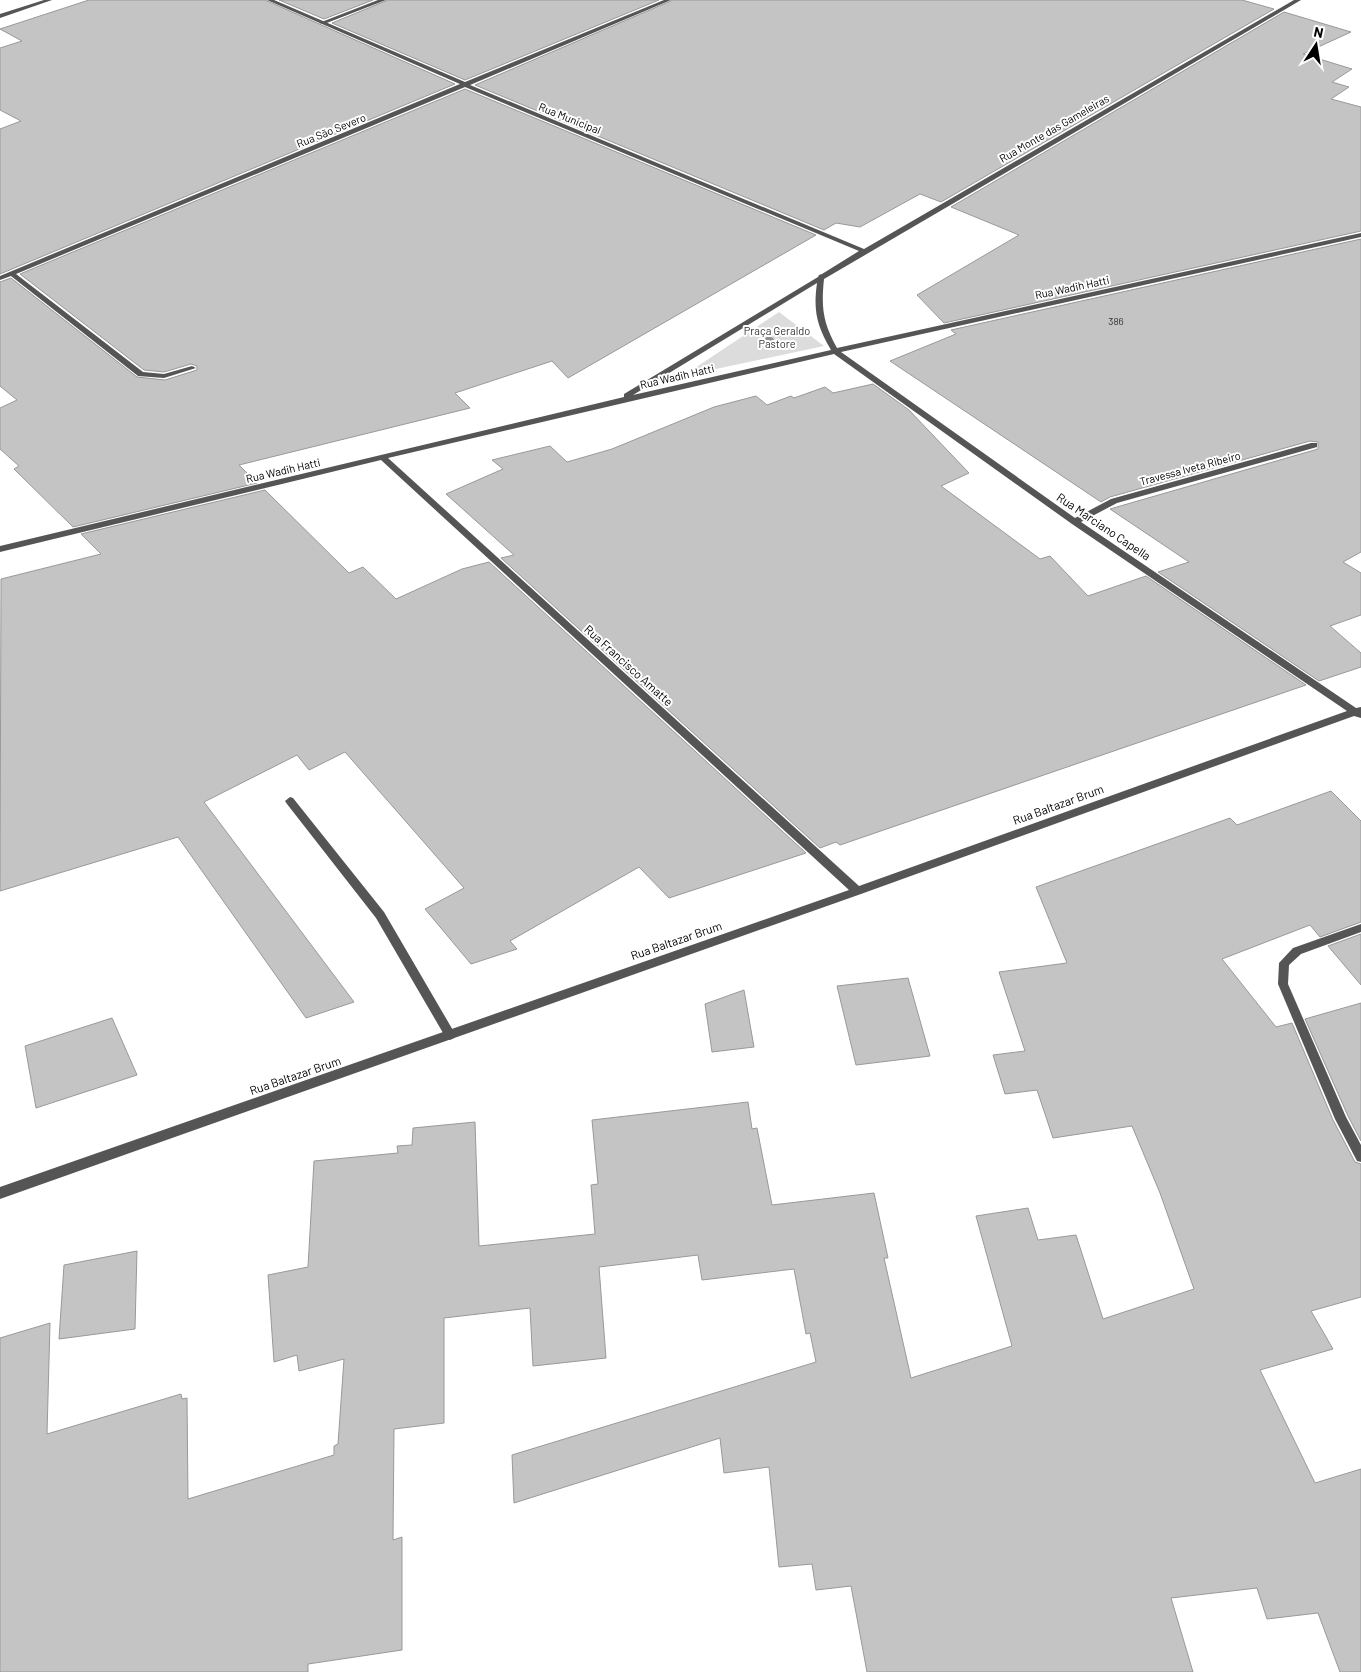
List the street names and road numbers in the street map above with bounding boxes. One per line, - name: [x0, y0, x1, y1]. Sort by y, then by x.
- street label: Rua Monte das Gameleiras: [997, 91, 1111, 165]
- street label: Rua Municipal: [537, 100, 603, 136]
- street label: Rua São Severo: [294, 110, 368, 150]
- street label: Rua Wadih Hatti: [1034, 273, 1111, 301]
- street label: Rua Wadih Hatti: [639, 361, 716, 391]
- street label: Travessa Iveta Ribeiro: [1138, 448, 1242, 488]
- street label: Rua Wadih Hatti: [245, 455, 322, 485]
- street label: Rua Marciano Capella: [1054, 489, 1154, 563]
- street label: Rua Francisco Amatte: [582, 622, 676, 708]
- street label: Rua Baltazar Brum: [1011, 781, 1105, 827]
- street label: Rua Baltazar Brum: [628, 918, 724, 962]
- street label: Rua Baltazar Brum: [247, 1053, 343, 1097]

